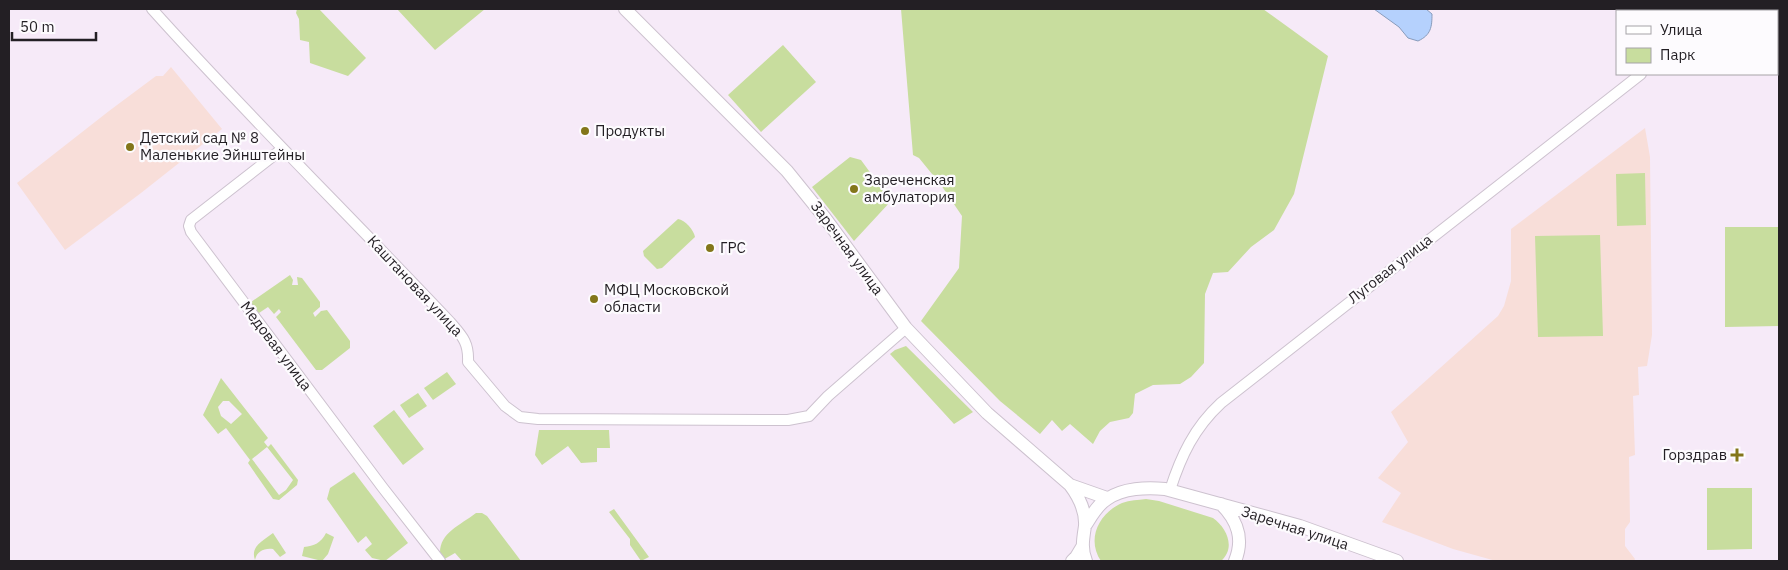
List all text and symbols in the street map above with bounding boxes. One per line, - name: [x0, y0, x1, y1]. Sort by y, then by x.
- scale bar: [12, 10, 96, 42]
- legend: [1616, 10, 1778, 75]
- text: 50 m: [20, 17, 55, 36]
- text: Улица: [1660, 20, 1702, 39]
- text: Парк: [1660, 45, 1695, 64]
- place label: Продукты: [595, 121, 665, 140]
- marker: Продукты: [579, 125, 591, 137]
- place label: Детский сад № 8 Маленькие Эйнштейны: [140, 128, 305, 164]
- marker: Детский сад № 8 Маленькие Эйнштейны: [124, 141, 136, 153]
- place label: Зареченская амбулатория: [864, 170, 955, 206]
- marker: Зареченская амбулатория: [848, 183, 860, 195]
- street label: Заречная улица: [807, 197, 888, 299]
- street label: Луговая улица: [1344, 230, 1436, 307]
- street label: Каштановая улица: [364, 231, 467, 340]
- place label: ГРС: [720, 238, 746, 257]
- marker: ГРС: [704, 242, 716, 254]
- place label: МФЦ Московской области: [604, 280, 729, 316]
- marker: МФЦ Московской области: [588, 293, 600, 305]
- street label: Медовая улица: [237, 297, 316, 394]
- place label: Горздрав: [1662, 445, 1727, 464]
- marker: Горздрав: [1731, 449, 1743, 461]
- street label: Заречная улица: [1239, 501, 1351, 554]

